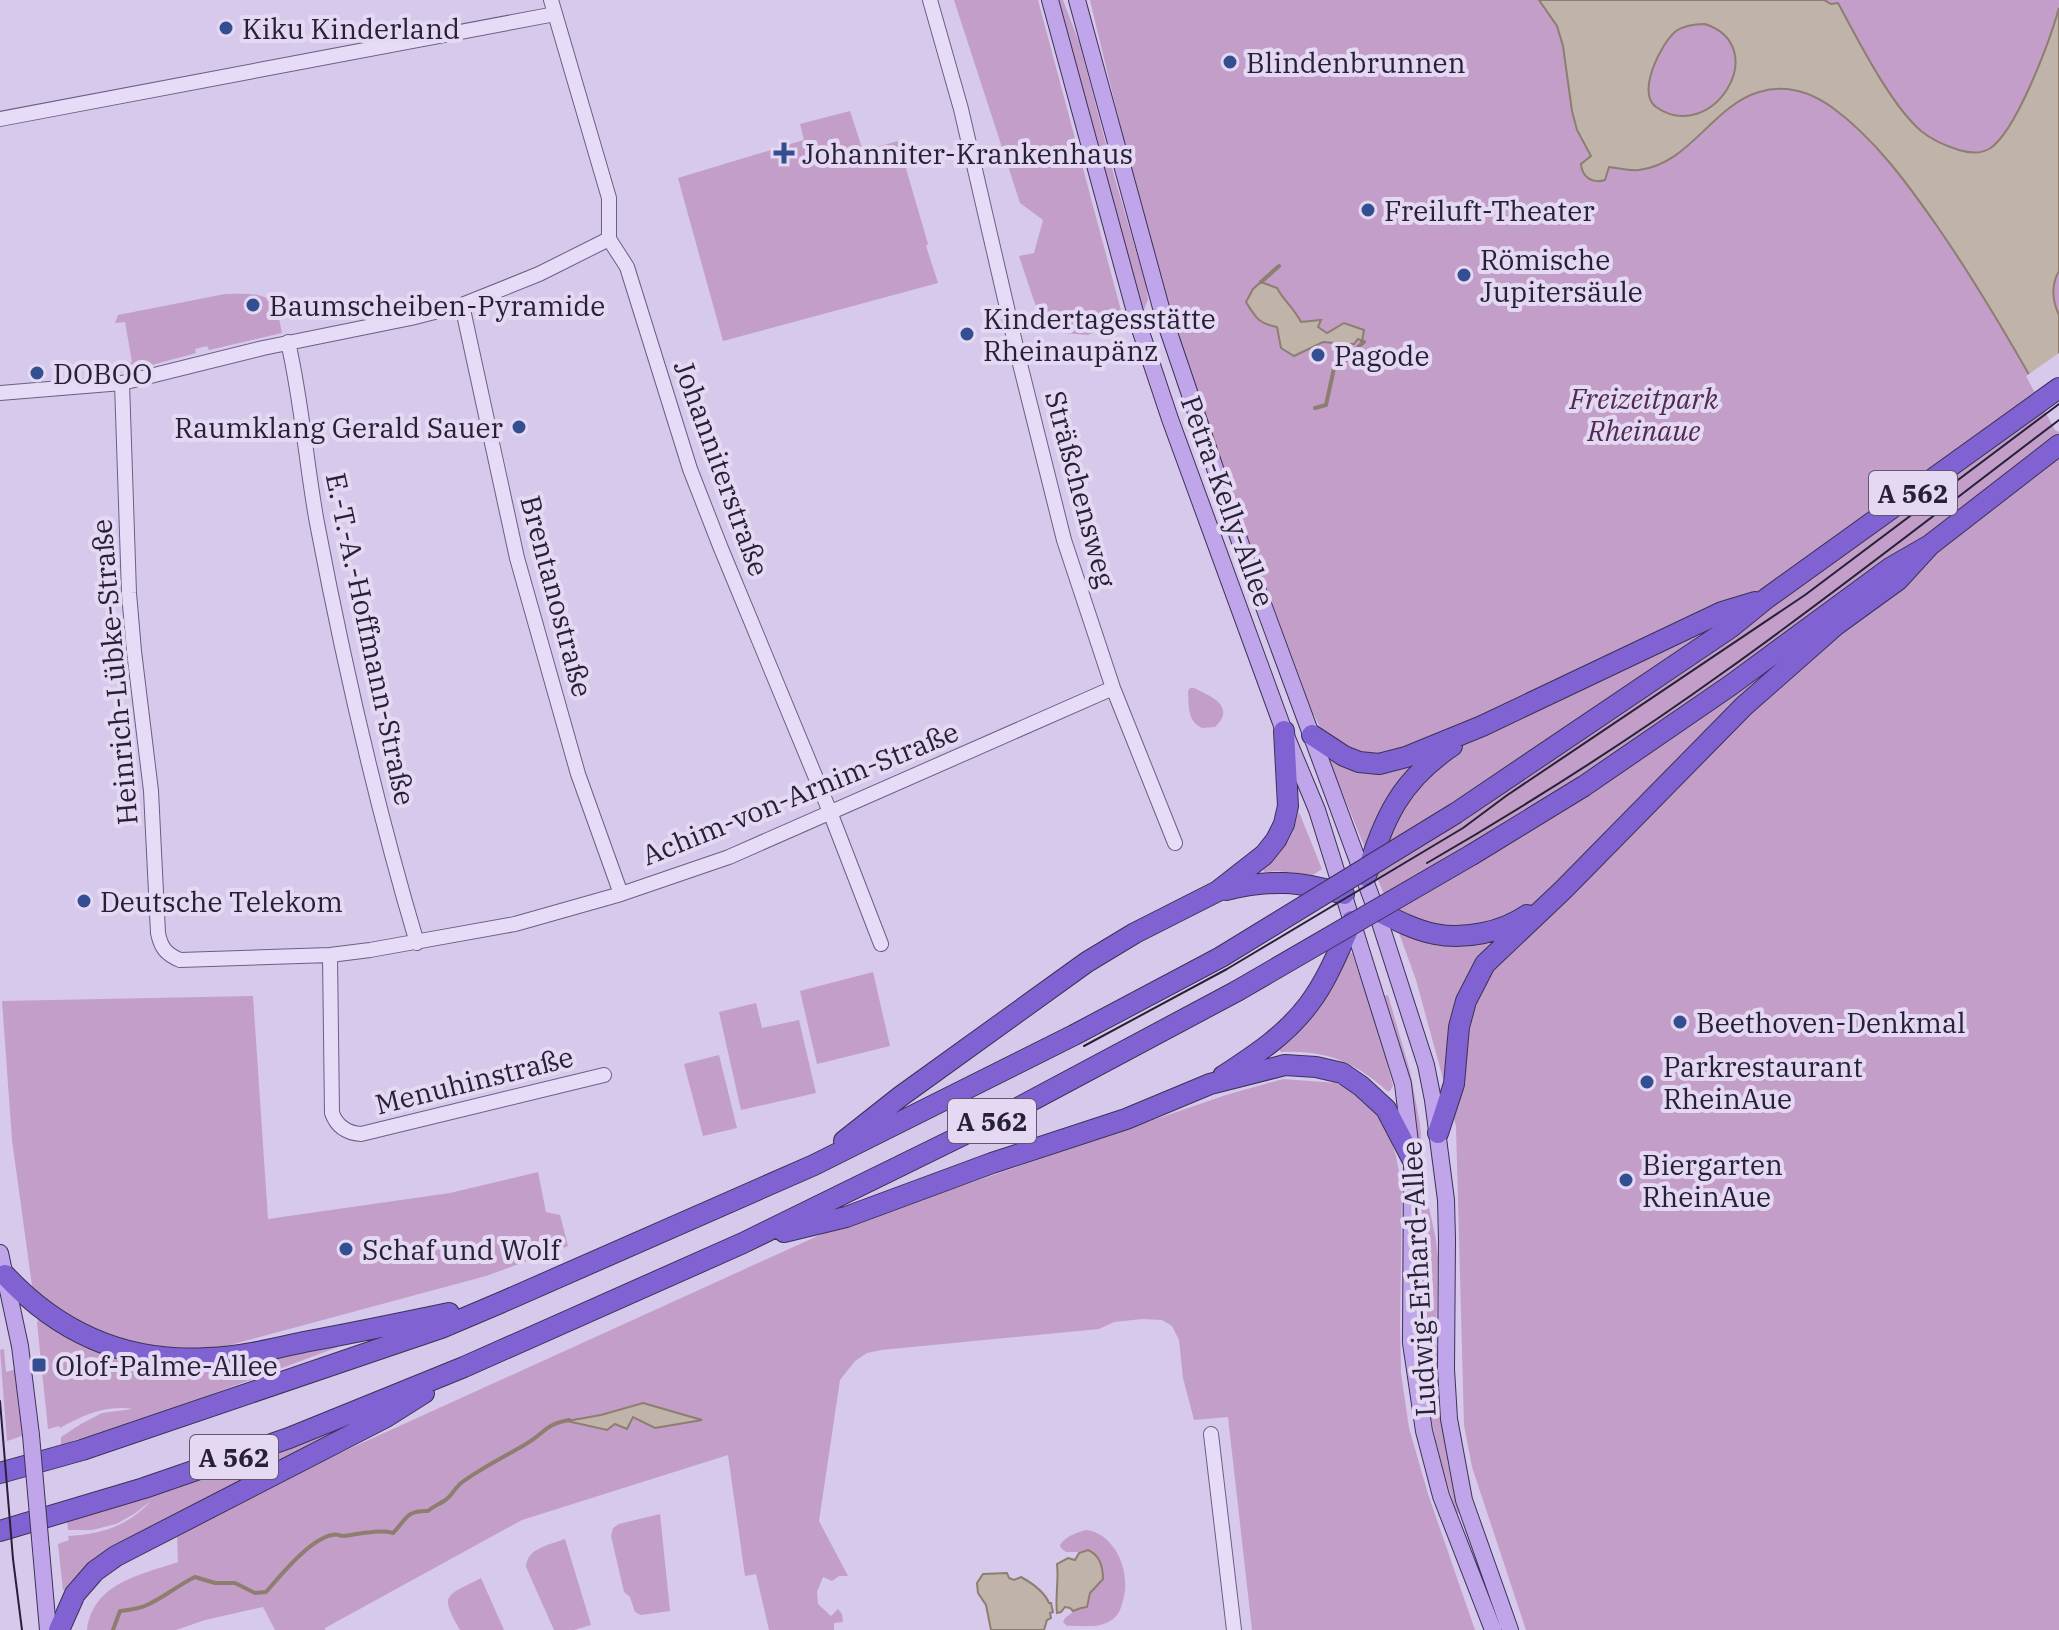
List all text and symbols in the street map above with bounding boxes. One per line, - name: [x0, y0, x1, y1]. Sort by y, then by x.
- place label: Kiku Kinderland: [242, 10, 460, 47]
- marker: Kiku Kinderland: [217, 19, 235, 37]
- place label: Blindenbrunnen: [1246, 44, 1466, 81]
- marker: Blindenbrunnen: [1221, 53, 1239, 71]
- place label: Johanniter-Krankenhaus: [802, 135, 1133, 172]
- marker: Johanniter-Krankenhaus: [773, 142, 795, 164]
- place label: Freiluft-Theater: [1384, 192, 1595, 229]
- marker: Freiluft-Theater: [1359, 201, 1377, 219]
- place label: Römische Jupitersäule: [1480, 241, 1643, 310]
- marker: Römische Jupitersäule: [1455, 266, 1473, 284]
- place label: Baumscheiben-Pyramide: [269, 287, 605, 324]
- marker: Baumscheiben-Pyramide: [244, 296, 262, 314]
- place label: Kindertagesstätte Rheinaupänz: [983, 300, 1216, 369]
- marker: Kindertagesstätte Rheinaupänz: [958, 325, 976, 343]
- place label: Pagode: [1334, 337, 1429, 374]
- marker: Pagode: [1309, 346, 1327, 364]
- place label: DOBOO: [53, 355, 152, 392]
- street label: Johanniterstraße: [666, 355, 778, 581]
- marker: DOBOO: [28, 364, 46, 382]
- park label: Freizeitpark Rheinaue: [1569, 380, 1719, 449]
- street label: Sträßchensweg: [1037, 387, 1125, 591]
- street label: Petra-Kelly-Allee: [1173, 390, 1283, 612]
- place label: Raumklang Gerald Sauer: [174, 409, 504, 446]
- marker: Raumklang Gerald Sauer: [510, 418, 528, 436]
- street label: E.-T.-A.-Hoffmann-Straße: [318, 469, 424, 809]
- road number: A 562: [1869, 471, 1957, 515]
- street label: Brentanostraße: [512, 491, 602, 701]
- street label: Heinrich-Lübke-Straße: [82, 517, 146, 827]
- street label: Achim-von-Arnim-Straße: [636, 712, 964, 874]
- place label: Deutsche Telekom: [100, 883, 343, 920]
- marker: Deutsche Telekom: [75, 892, 93, 910]
- place label: Beethoven-Denkmal: [1696, 1004, 1966, 1041]
- marker: Beethoven-Denkmal: [1671, 1013, 1689, 1031]
- street label: Menuhinstraße: [371, 1038, 577, 1122]
- place label: Parkrestaurant RheinAue: [1663, 1048, 1863, 1117]
- marker: Parkrestaurant RheinAue: [1638, 1073, 1656, 1091]
- road number: A 562: [948, 1099, 1036, 1143]
- street label: Ludwig-Erhard-Allee: [1392, 1140, 1444, 1418]
- place label: Biergarten RheinAue: [1642, 1146, 1783, 1215]
- marker: Biergarten RheinAue: [1617, 1171, 1635, 1189]
- place label: Schaf und Wolf: [362, 1231, 562, 1268]
- marker: Schaf und Wolf: [337, 1240, 355, 1258]
- place label: Olof-Palme-Allee: [55, 1347, 278, 1384]
- marker: Olof-Palme-Allee: [30, 1356, 48, 1374]
- road number: A 562: [190, 1435, 278, 1479]

